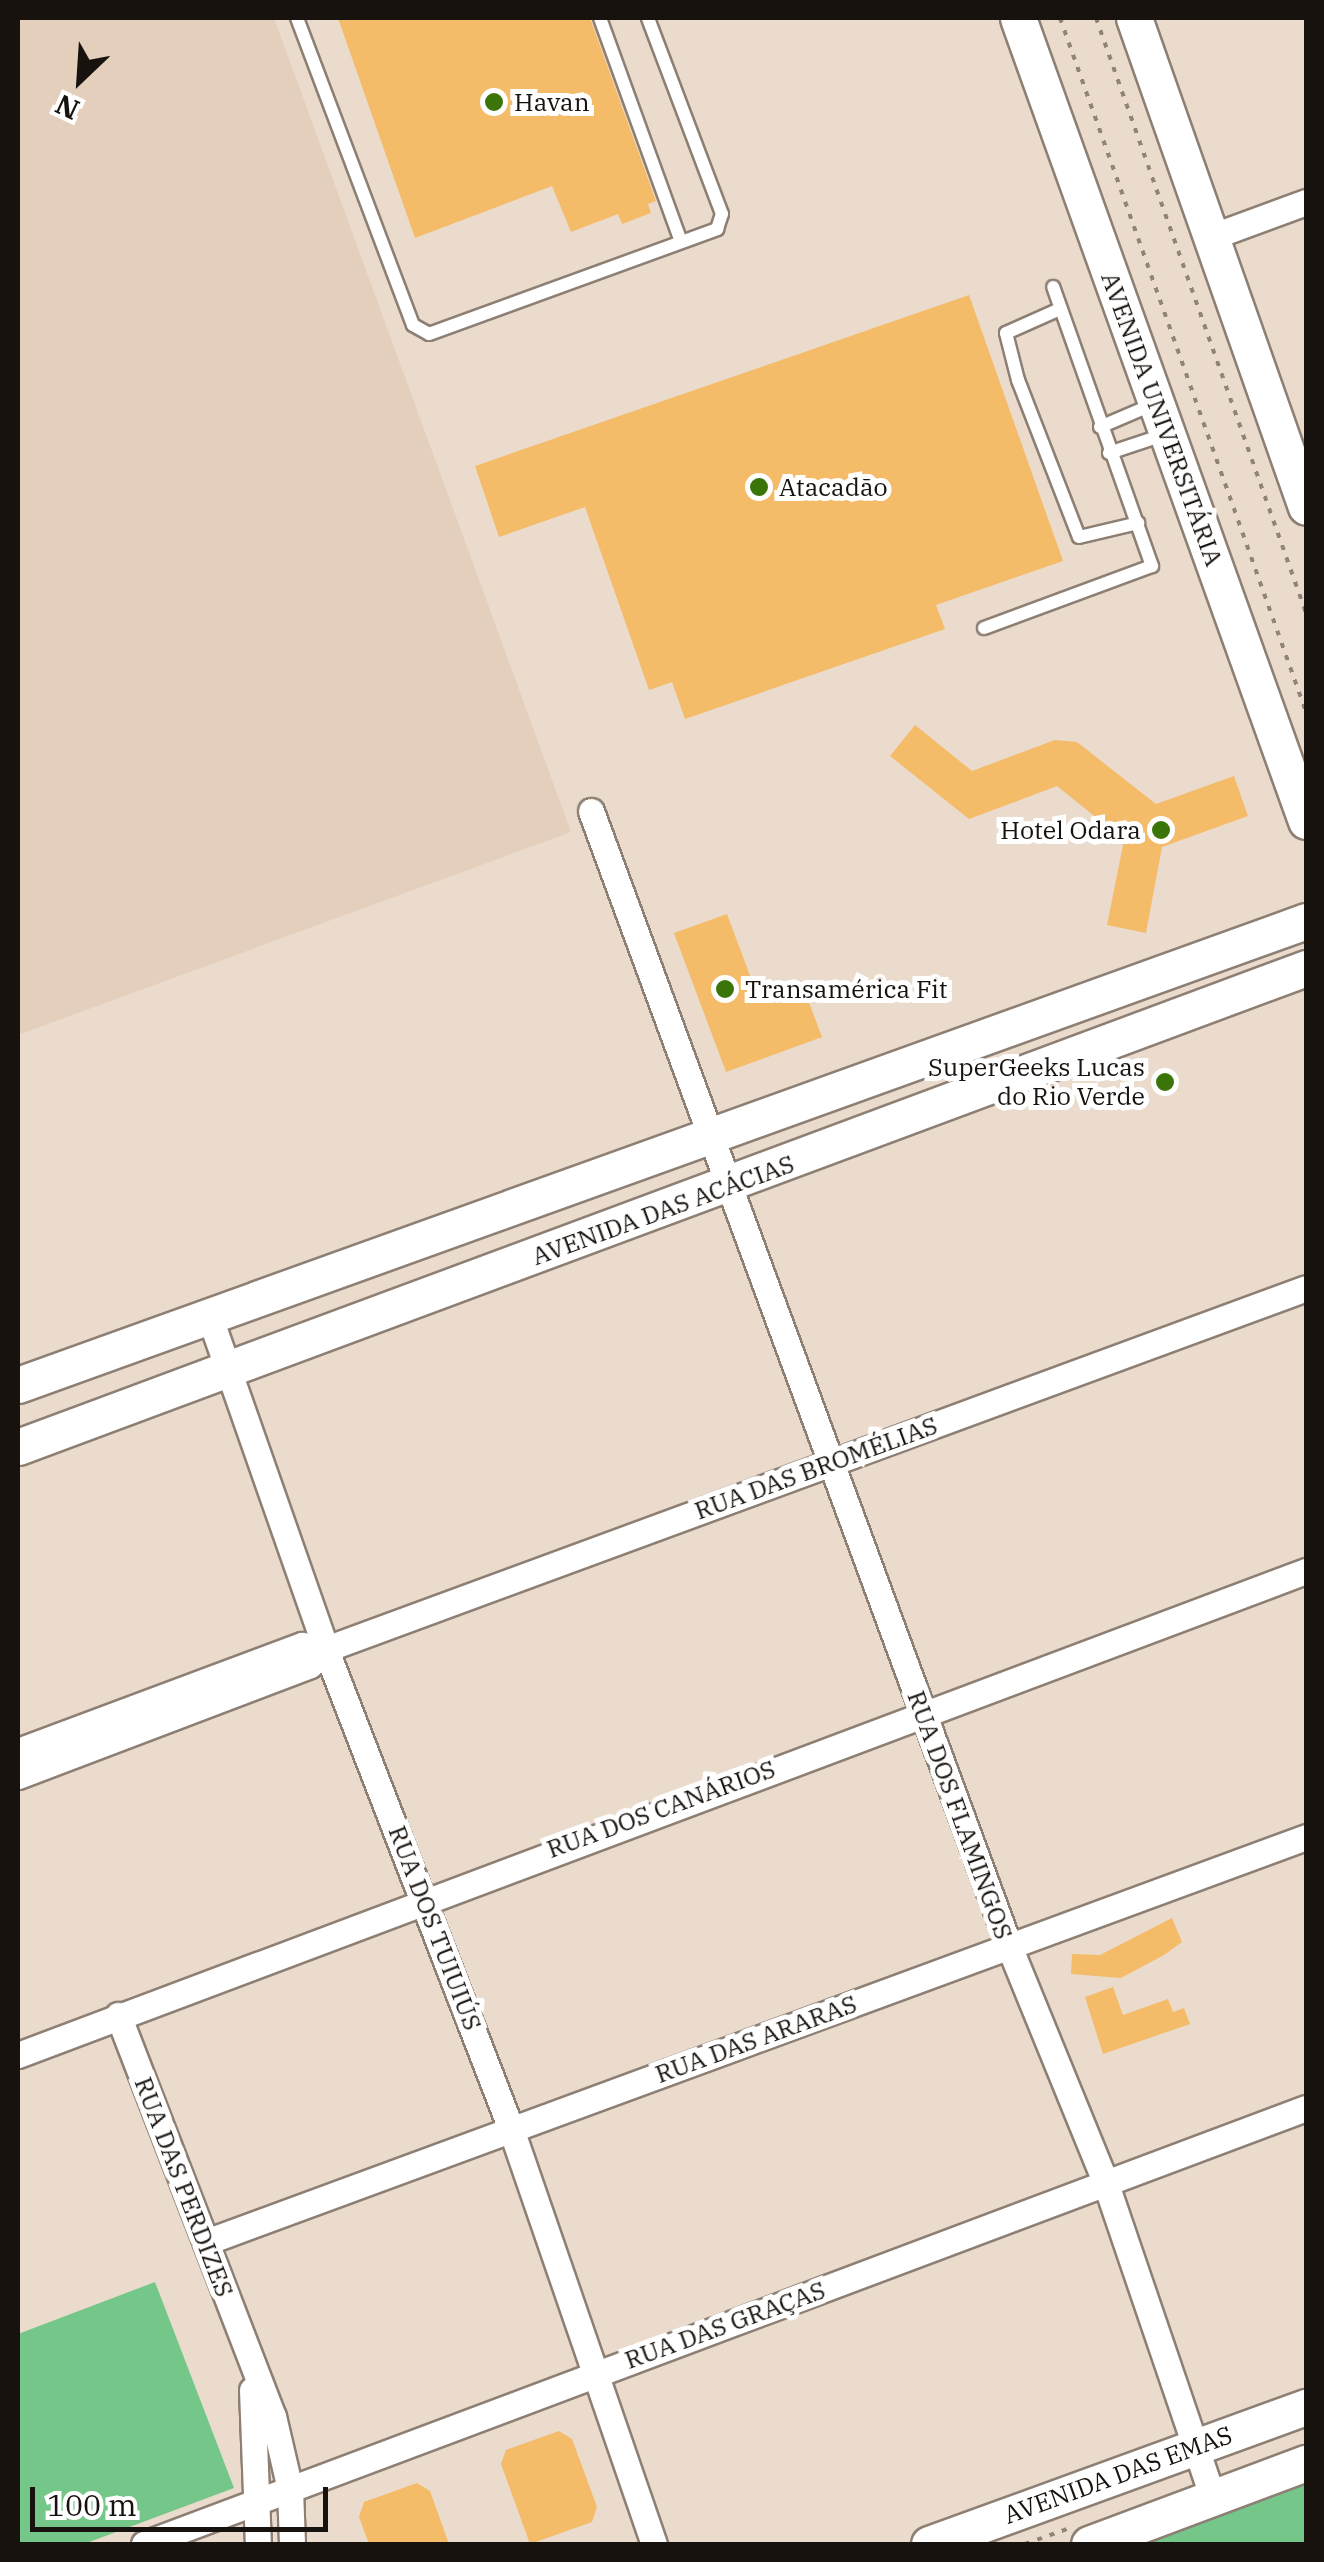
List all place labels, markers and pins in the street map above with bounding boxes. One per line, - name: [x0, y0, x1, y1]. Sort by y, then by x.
- place label: Havan: [514, 87, 590, 117]
- marker: Havan: [483, 91, 505, 113]
- place label: Atacadão: [779, 472, 888, 502]
- marker: Atacadão: [748, 476, 770, 498]
- place label: Hotel Odara: [1000, 815, 1141, 845]
- marker: Hotel Odara: [1150, 819, 1172, 841]
- place label: Transamérica Fit: [745, 974, 948, 1004]
- marker: Transamérica Fit: [714, 978, 736, 1000]
- place label: SuperGeeks Lucas do Rio Verde: [928, 1053, 1145, 1112]
- marker: SuperGeeks Lucas do Rio Verde: [1154, 1071, 1176, 1093]

